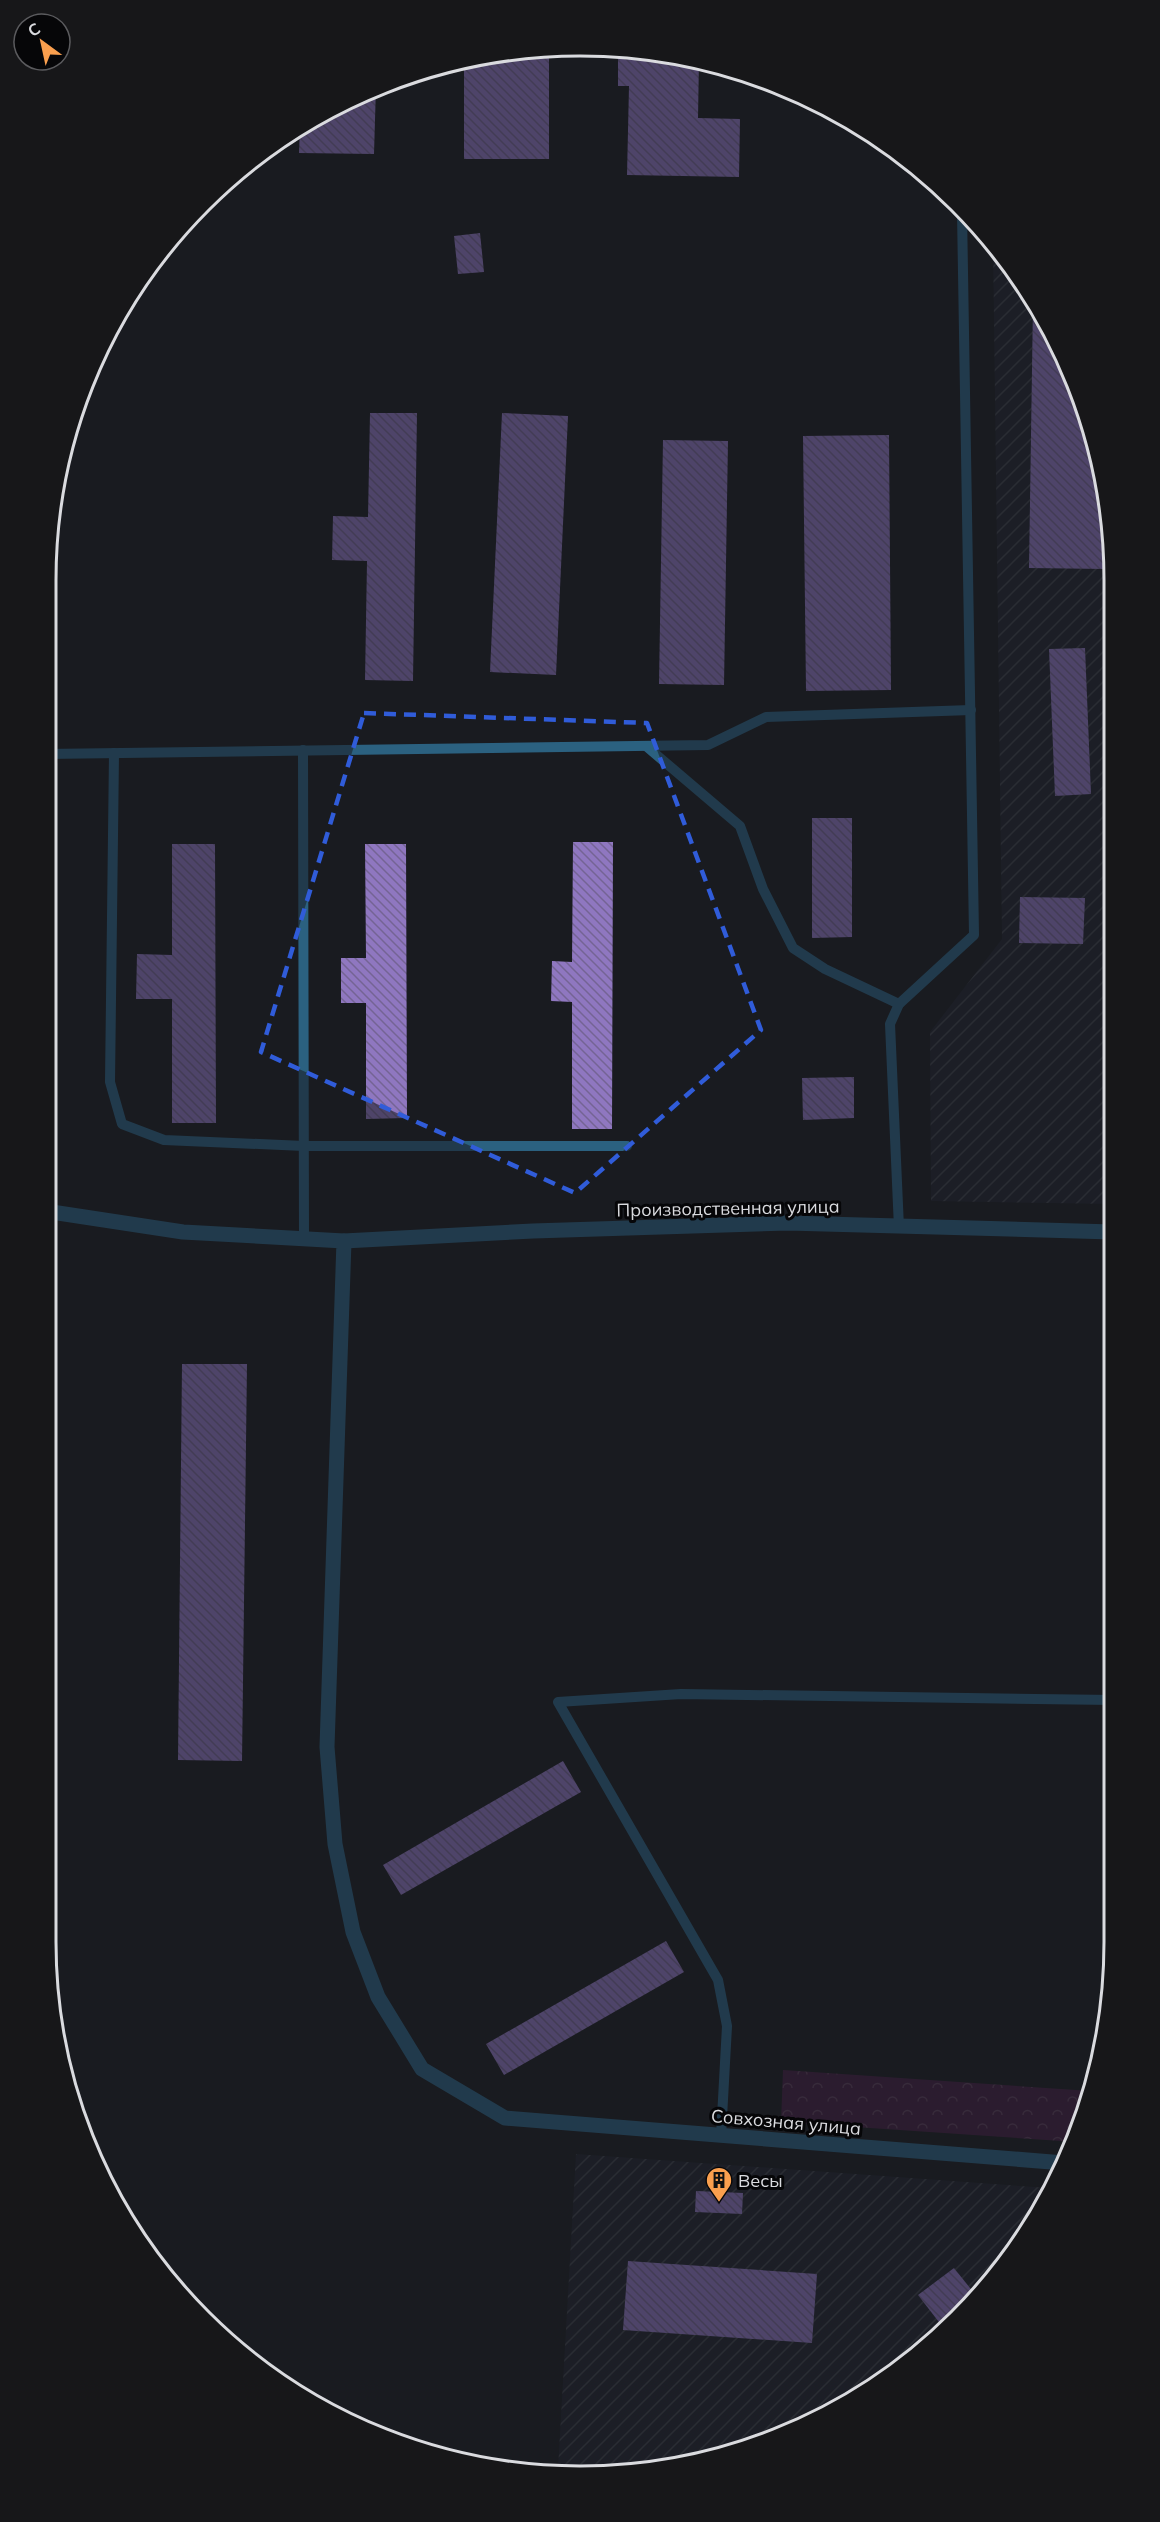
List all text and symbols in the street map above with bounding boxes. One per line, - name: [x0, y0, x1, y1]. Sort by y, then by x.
- north arrow: [12, 12, 72, 72]
- text: С: [24, 18, 44, 41]
- street label: Производственная улица: [616, 1195, 840, 1221]
- street label: Совхозная улица: [710, 2104, 862, 2140]
- building icon: Весы: [704, 2165, 734, 2203]
- place label: Весы: [738, 2169, 783, 2192]

